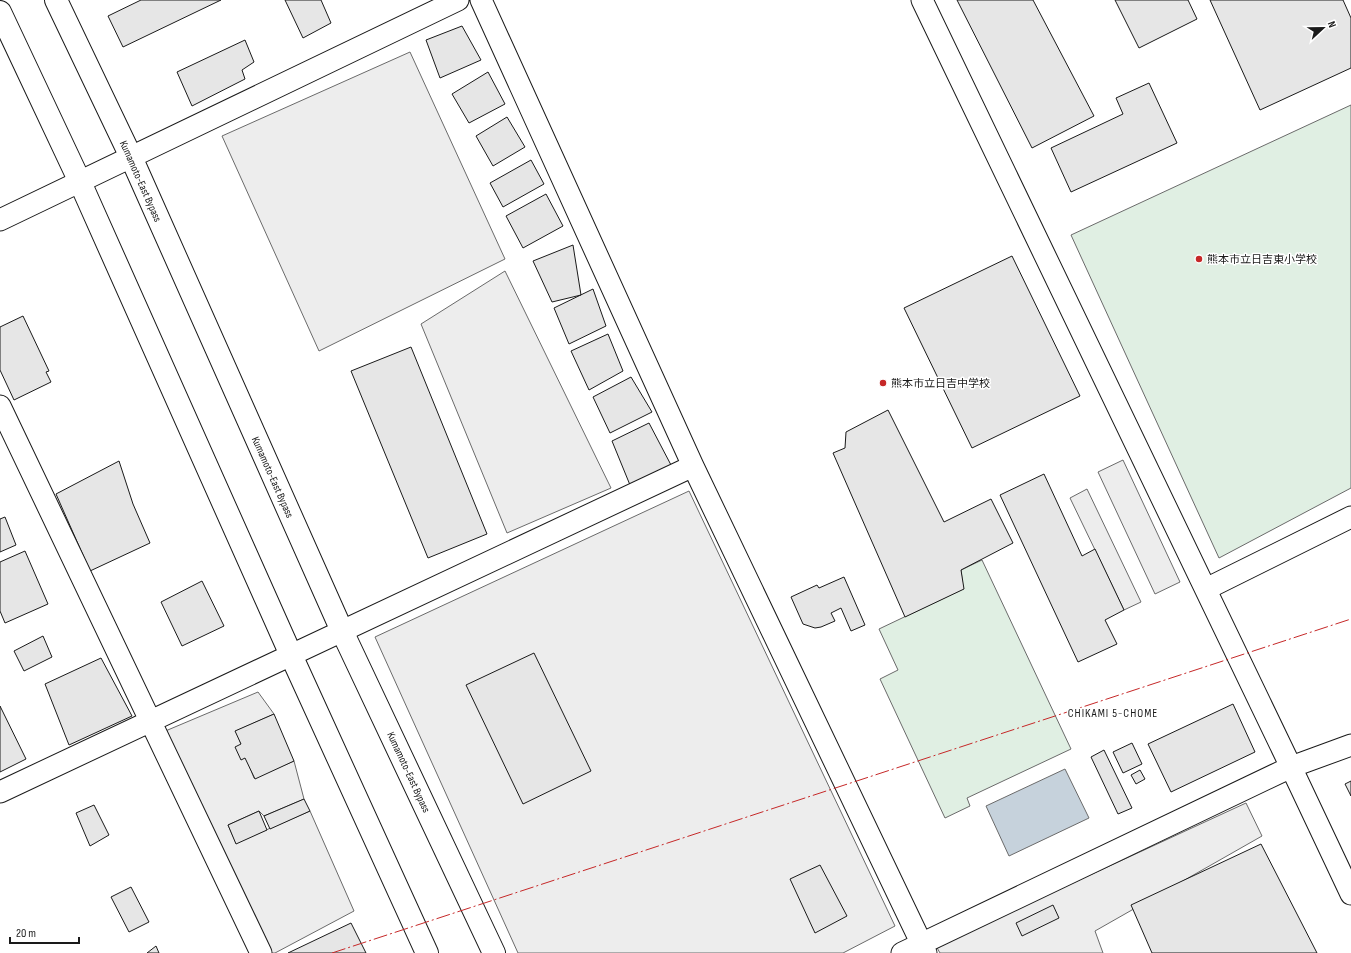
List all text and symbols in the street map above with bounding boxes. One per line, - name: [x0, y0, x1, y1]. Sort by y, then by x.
- north arrow: [1303, 8, 1343, 48]
- text: N: [1325, 19, 1339, 30]
- street label: Kumamoto-East Bypass: [117, 139, 164, 224]
- place label: 熊本市立日吉東小学校: [1207, 253, 1317, 266]
- marker: 熊本市立日吉東小学校: [1194, 254, 1204, 264]
- place label: 熊本市立日吉中学校: [891, 377, 990, 390]
- marker: 熊本市立日吉中学校: [878, 378, 888, 388]
- street label: Kumamoto-East Bypass: [249, 435, 296, 520]
- district label: CHIKAMI 5-CHOME: [1068, 706, 1158, 721]
- street label: Kumamoto-East Bypass: [384, 730, 433, 815]
- scale bar: [10, 919, 79, 945]
- text: 20 m: [16, 926, 36, 941]

